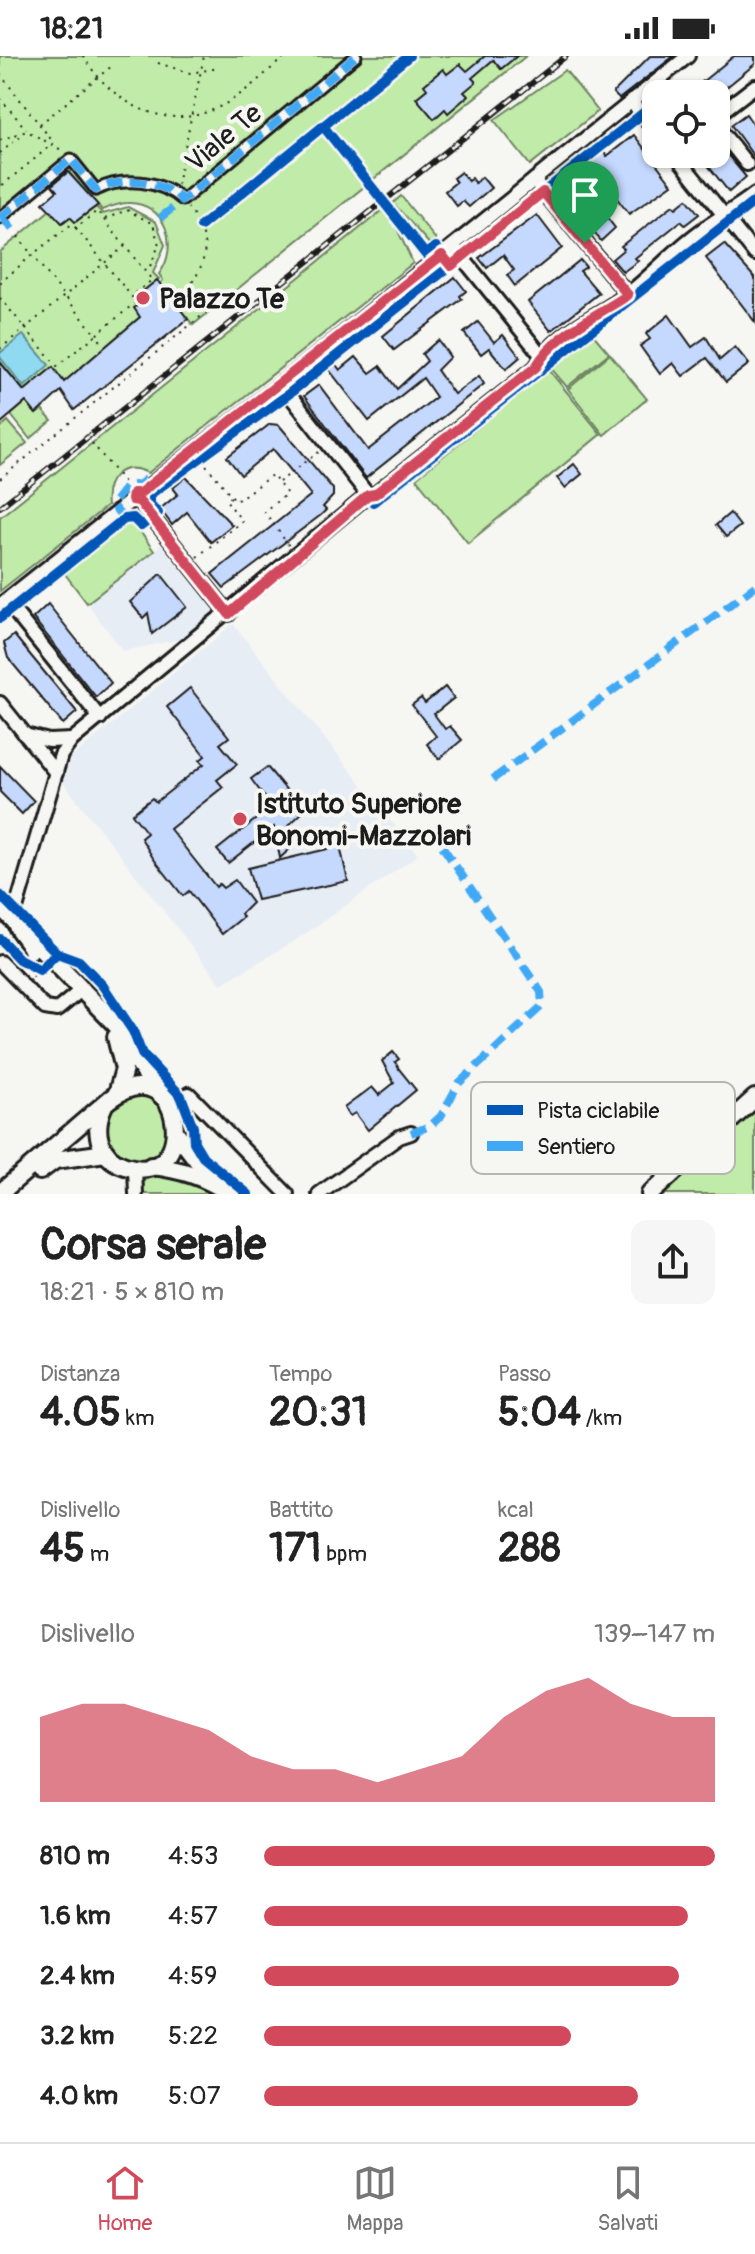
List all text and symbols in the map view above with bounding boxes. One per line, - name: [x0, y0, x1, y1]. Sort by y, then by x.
- text: 18:21: [40, 10, 103, 47]
- map controls: [642, 80, 730, 168]
- button: locate: [642, 80, 730, 168]
- street label: Viale Te: [179, 96, 269, 180]
- pin: [551, 161, 619, 243]
- icon: arrive: [563, 173, 607, 217]
- place label: Palazzo Te: [159, 282, 285, 317]
- marker: Palazzo Te: [134, 289, 152, 307]
- place label: Istituto Superiore Bonomi-Mazzolari: [256, 787, 471, 854]
- marker: Istituto Superiore Bonomi-Mazzolari: [231, 810, 249, 828]
- legend: [471, 1082, 735, 1174]
- text: Pista ciclabile: [537, 1097, 659, 1125]
- text: Sentiero: [537, 1133, 616, 1161]
- text: Corsa serale: [40, 1218, 266, 1273]
- button: share: [631, 1220, 715, 1304]
- text: 18:21 · 5 × 810 m: [40, 1276, 224, 1308]
- text: Distanza: [40, 1360, 120, 1388]
- text: Tempo: [269, 1360, 332, 1388]
- text: Passo: [498, 1360, 551, 1388]
- text: 4.05: [40, 1388, 121, 1437]
- text: 20:31: [269, 1388, 367, 1437]
- text: 5:04: [498, 1388, 581, 1437]
- text: km: [121, 1404, 154, 1432]
- text: /km: [581, 1404, 622, 1432]
- text: Dislivello: [40, 1496, 120, 1524]
- text: Battito: [269, 1496, 333, 1524]
- text: kcal: [498, 1496, 534, 1524]
- text: 45: [40, 1524, 85, 1573]
- text: 171: [269, 1524, 321, 1573]
- text: 288: [498, 1524, 561, 1573]
- text: m: [85, 1540, 109, 1568]
- text: bpm: [321, 1540, 367, 1568]
- text: Dislivello: [40, 1618, 135, 1650]
- text: 139–147 m: [594, 1618, 715, 1650]
- text: 810 m: [40, 1840, 110, 1872]
- text: 4:53: [168, 1840, 219, 1872]
- text: 1.6 km: [40, 1900, 111, 1932]
- text: 4:57: [168, 1900, 218, 1932]
- text: 2.4 km: [40, 1960, 115, 1992]
- text: 4:59: [168, 1960, 218, 1992]
- text: 3.2 km: [40, 2020, 114, 2052]
- text: 5:22: [168, 2020, 218, 2052]
- text: 4.0 km: [40, 2080, 118, 2112]
- text: 5:07: [168, 2080, 221, 2112]
- tab: Home: [97, 2161, 152, 2237]
- tab: Mappa: [346, 2161, 404, 2237]
- tab: Salvati: [597, 2161, 658, 2237]

